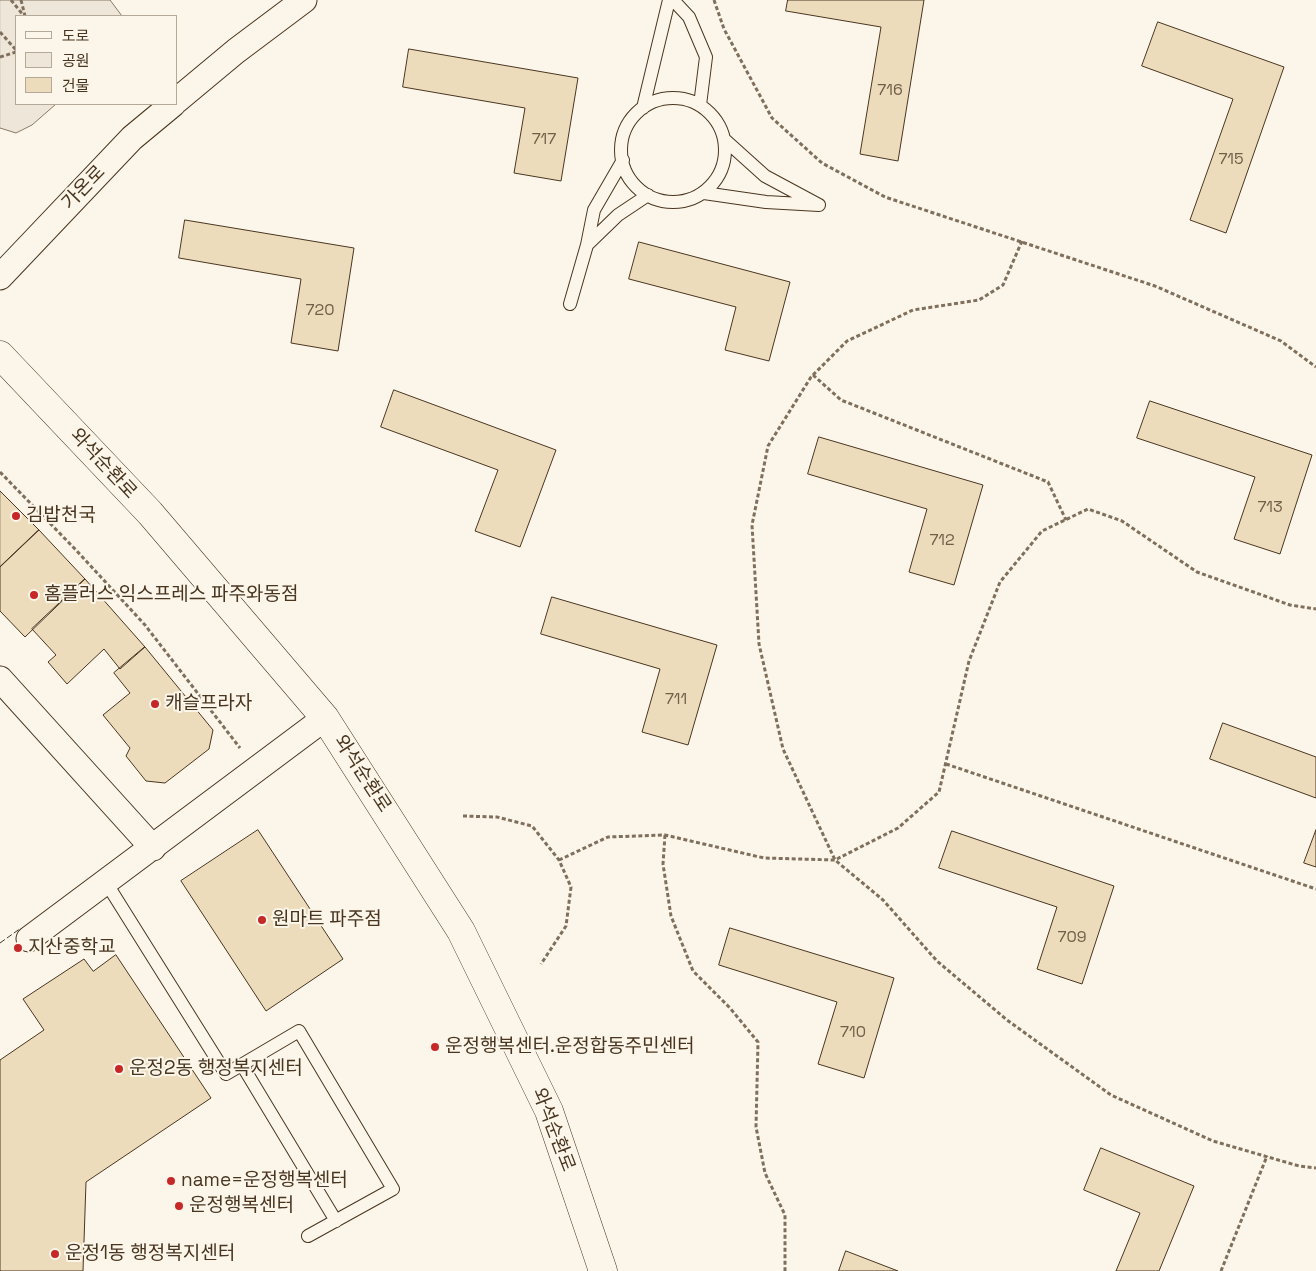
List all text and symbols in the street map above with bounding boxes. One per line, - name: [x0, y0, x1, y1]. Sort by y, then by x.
- legend: [15, 15, 178, 105]
- text: 도로: [62, 26, 90, 45]
- text: 공원: [62, 51, 90, 70]
- text: 건물: [62, 76, 90, 95]
- house number: 716: [877, 81, 903, 101]
- house number: 717: [532, 130, 556, 150]
- house number: 715: [1218, 150, 1244, 170]
- street label: 가온로: [58, 161, 110, 215]
- house number: 720: [306, 301, 334, 321]
- street label: 와석순환로: [65, 424, 141, 504]
- house number: 713: [1257, 498, 1283, 518]
- place label: 김밥천국: [26, 505, 96, 527]
- marker: 김밥천국: [10, 510, 22, 522]
- house number: 712: [929, 531, 955, 551]
- place label: 홈플러스 익스프레스 파주와동점: [44, 584, 298, 606]
- marker: 홈플러스 익스프레스 파주와동점: [28, 589, 40, 601]
- house number: 711: [665, 690, 687, 710]
- place label: 캐슬프라자: [165, 693, 252, 715]
- marker: 캐슬프라자: [149, 698, 161, 710]
- street label: 와석순환로: [329, 731, 395, 817]
- place label: 원마트 파주점: [272, 909, 382, 931]
- marker: 원마트 파주점: [256, 914, 268, 926]
- house number: 709: [1058, 928, 1086, 948]
- place label: 지산중학교: [28, 937, 115, 959]
- marker: 지산중학교: [12, 942, 24, 954]
- house number: 710: [840, 1023, 866, 1043]
- place label: 운정행복센터.운정합동주민센터: [445, 1036, 695, 1058]
- marker: 운정행복센터.운정합동주민센터: [429, 1041, 441, 1053]
- place label: 운정2동 행정복지센터: [129, 1058, 303, 1080]
- marker: 운정2동 행정복지센터: [113, 1063, 125, 1075]
- street label: 와석순환로: [527, 1085, 579, 1175]
- place label: name=운정행복센터: [181, 1170, 348, 1192]
- marker: name=운정행복센터: [165, 1175, 177, 1187]
- place label: 운정행복센터: [189, 1195, 294, 1217]
- marker: 운정행복센터: [173, 1200, 185, 1212]
- place label: 운정1동 행정복지센터: [65, 1243, 235, 1265]
- marker: 운정1동 행정복지센터: [49, 1248, 61, 1260]

